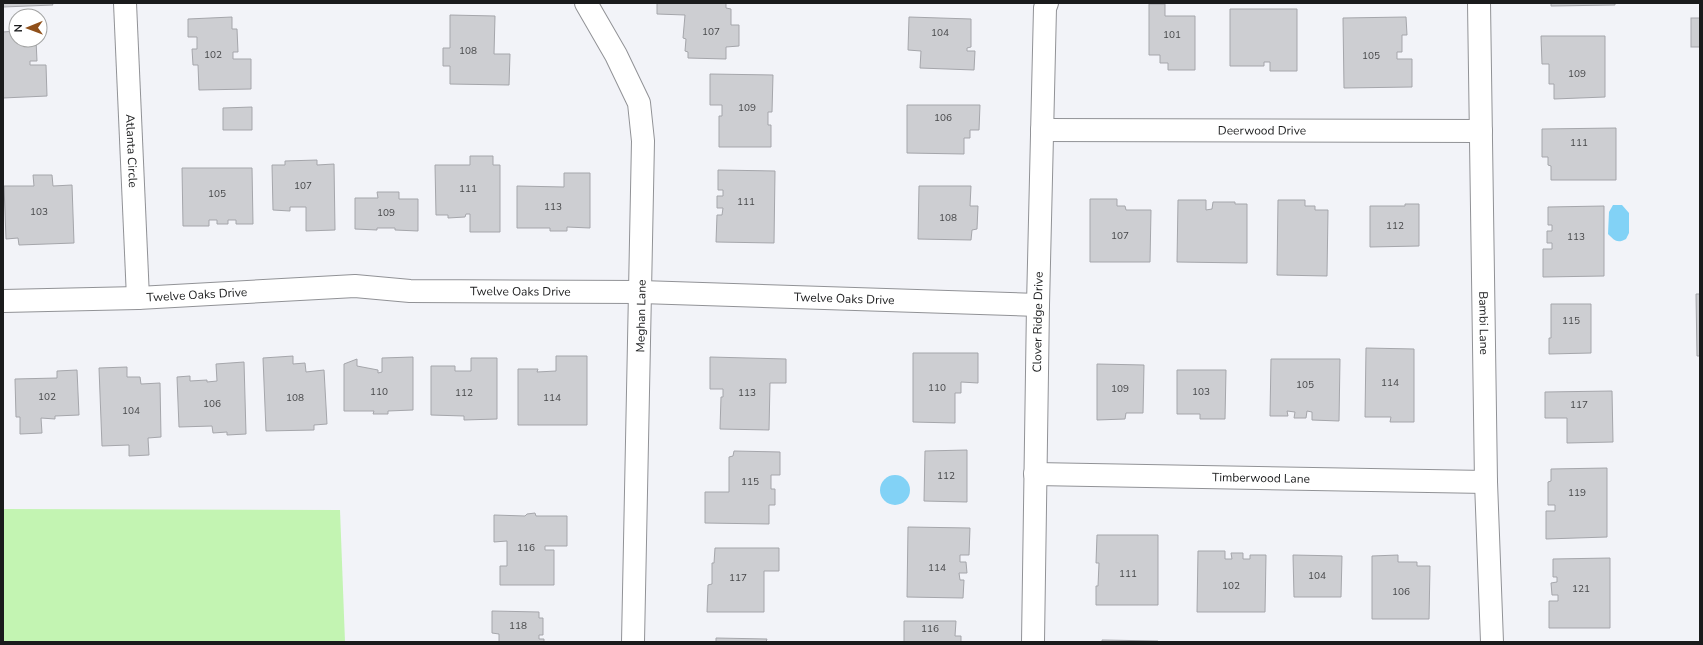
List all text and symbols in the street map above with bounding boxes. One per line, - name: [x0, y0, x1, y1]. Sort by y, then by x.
- north arrow: [8, 8, 48, 48]
- text: N: [11, 24, 26, 32]
- house number: 107: [702, 25, 720, 39]
- house number: 104: [931, 26, 949, 40]
- house number: 101: [1163, 28, 1181, 42]
- house number: 108: [459, 44, 477, 58]
- house number: 102: [204, 48, 222, 62]
- house number: 105: [1362, 49, 1380, 63]
- house number: 109: [1568, 67, 1586, 81]
- house number: 109: [738, 101, 756, 115]
- house number: 106: [934, 111, 952, 125]
- street label: Atlanta Circle: [122, 114, 141, 188]
- street label: Deerwood Drive: [1218, 122, 1306, 139]
- house number: 111: [1570, 136, 1588, 150]
- house number: 107: [294, 179, 312, 193]
- house number: 111: [459, 182, 477, 196]
- house number: 105: [208, 187, 226, 201]
- house number: 111: [737, 195, 755, 209]
- house number: 113: [544, 200, 562, 214]
- house number: 103: [30, 205, 48, 219]
- house number: 109: [377, 206, 395, 220]
- house number: 108: [939, 211, 957, 225]
- house number: 112: [1386, 219, 1404, 233]
- house number: 107: [1111, 229, 1129, 243]
- house number: 113: [1567, 230, 1585, 244]
- street label: Clover Ridge Drive: [1029, 271, 1047, 373]
- street label: Meghan Lane: [632, 279, 650, 353]
- street label: Twelve Oaks Drive: [470, 283, 571, 300]
- street label: Twelve Oaks Drive: [146, 284, 248, 306]
- street label: Twelve Oaks Drive: [794, 289, 895, 308]
- street label: Bambi Lane: [1475, 291, 1492, 355]
- house number: 115: [1562, 314, 1580, 328]
- house number: 114: [1381, 376, 1399, 390]
- house number: 105: [1296, 378, 1314, 392]
- house number: 110: [928, 381, 946, 395]
- house number: 109: [1111, 382, 1129, 396]
- house number: 110: [370, 385, 388, 399]
- house number: 103: [1192, 385, 1210, 399]
- house number: 112: [455, 386, 473, 400]
- house number: 113: [738, 386, 756, 400]
- house number: 102: [38, 390, 56, 404]
- house number: 108: [286, 391, 304, 405]
- house number: 114: [543, 391, 561, 405]
- house number: 106: [203, 397, 221, 411]
- house number: 117: [1570, 398, 1588, 412]
- house number: 104: [122, 404, 140, 418]
- house number: 112: [937, 469, 955, 483]
- street label: Timberwood Lane: [1212, 469, 1310, 487]
- house number: 115: [741, 475, 759, 489]
- house number: 119: [1568, 486, 1586, 500]
- house number: 116: [517, 541, 535, 555]
- house number: 114: [928, 561, 946, 575]
- house number: 111: [1119, 567, 1137, 581]
- house number: 104: [1308, 569, 1326, 583]
- house number: 117: [729, 571, 747, 585]
- house number: 102: [1222, 579, 1240, 593]
- house number: 121: [1572, 582, 1590, 596]
- house number: 106: [1392, 585, 1410, 599]
- house number: 118: [509, 619, 527, 633]
- house number: 116: [921, 622, 939, 636]

